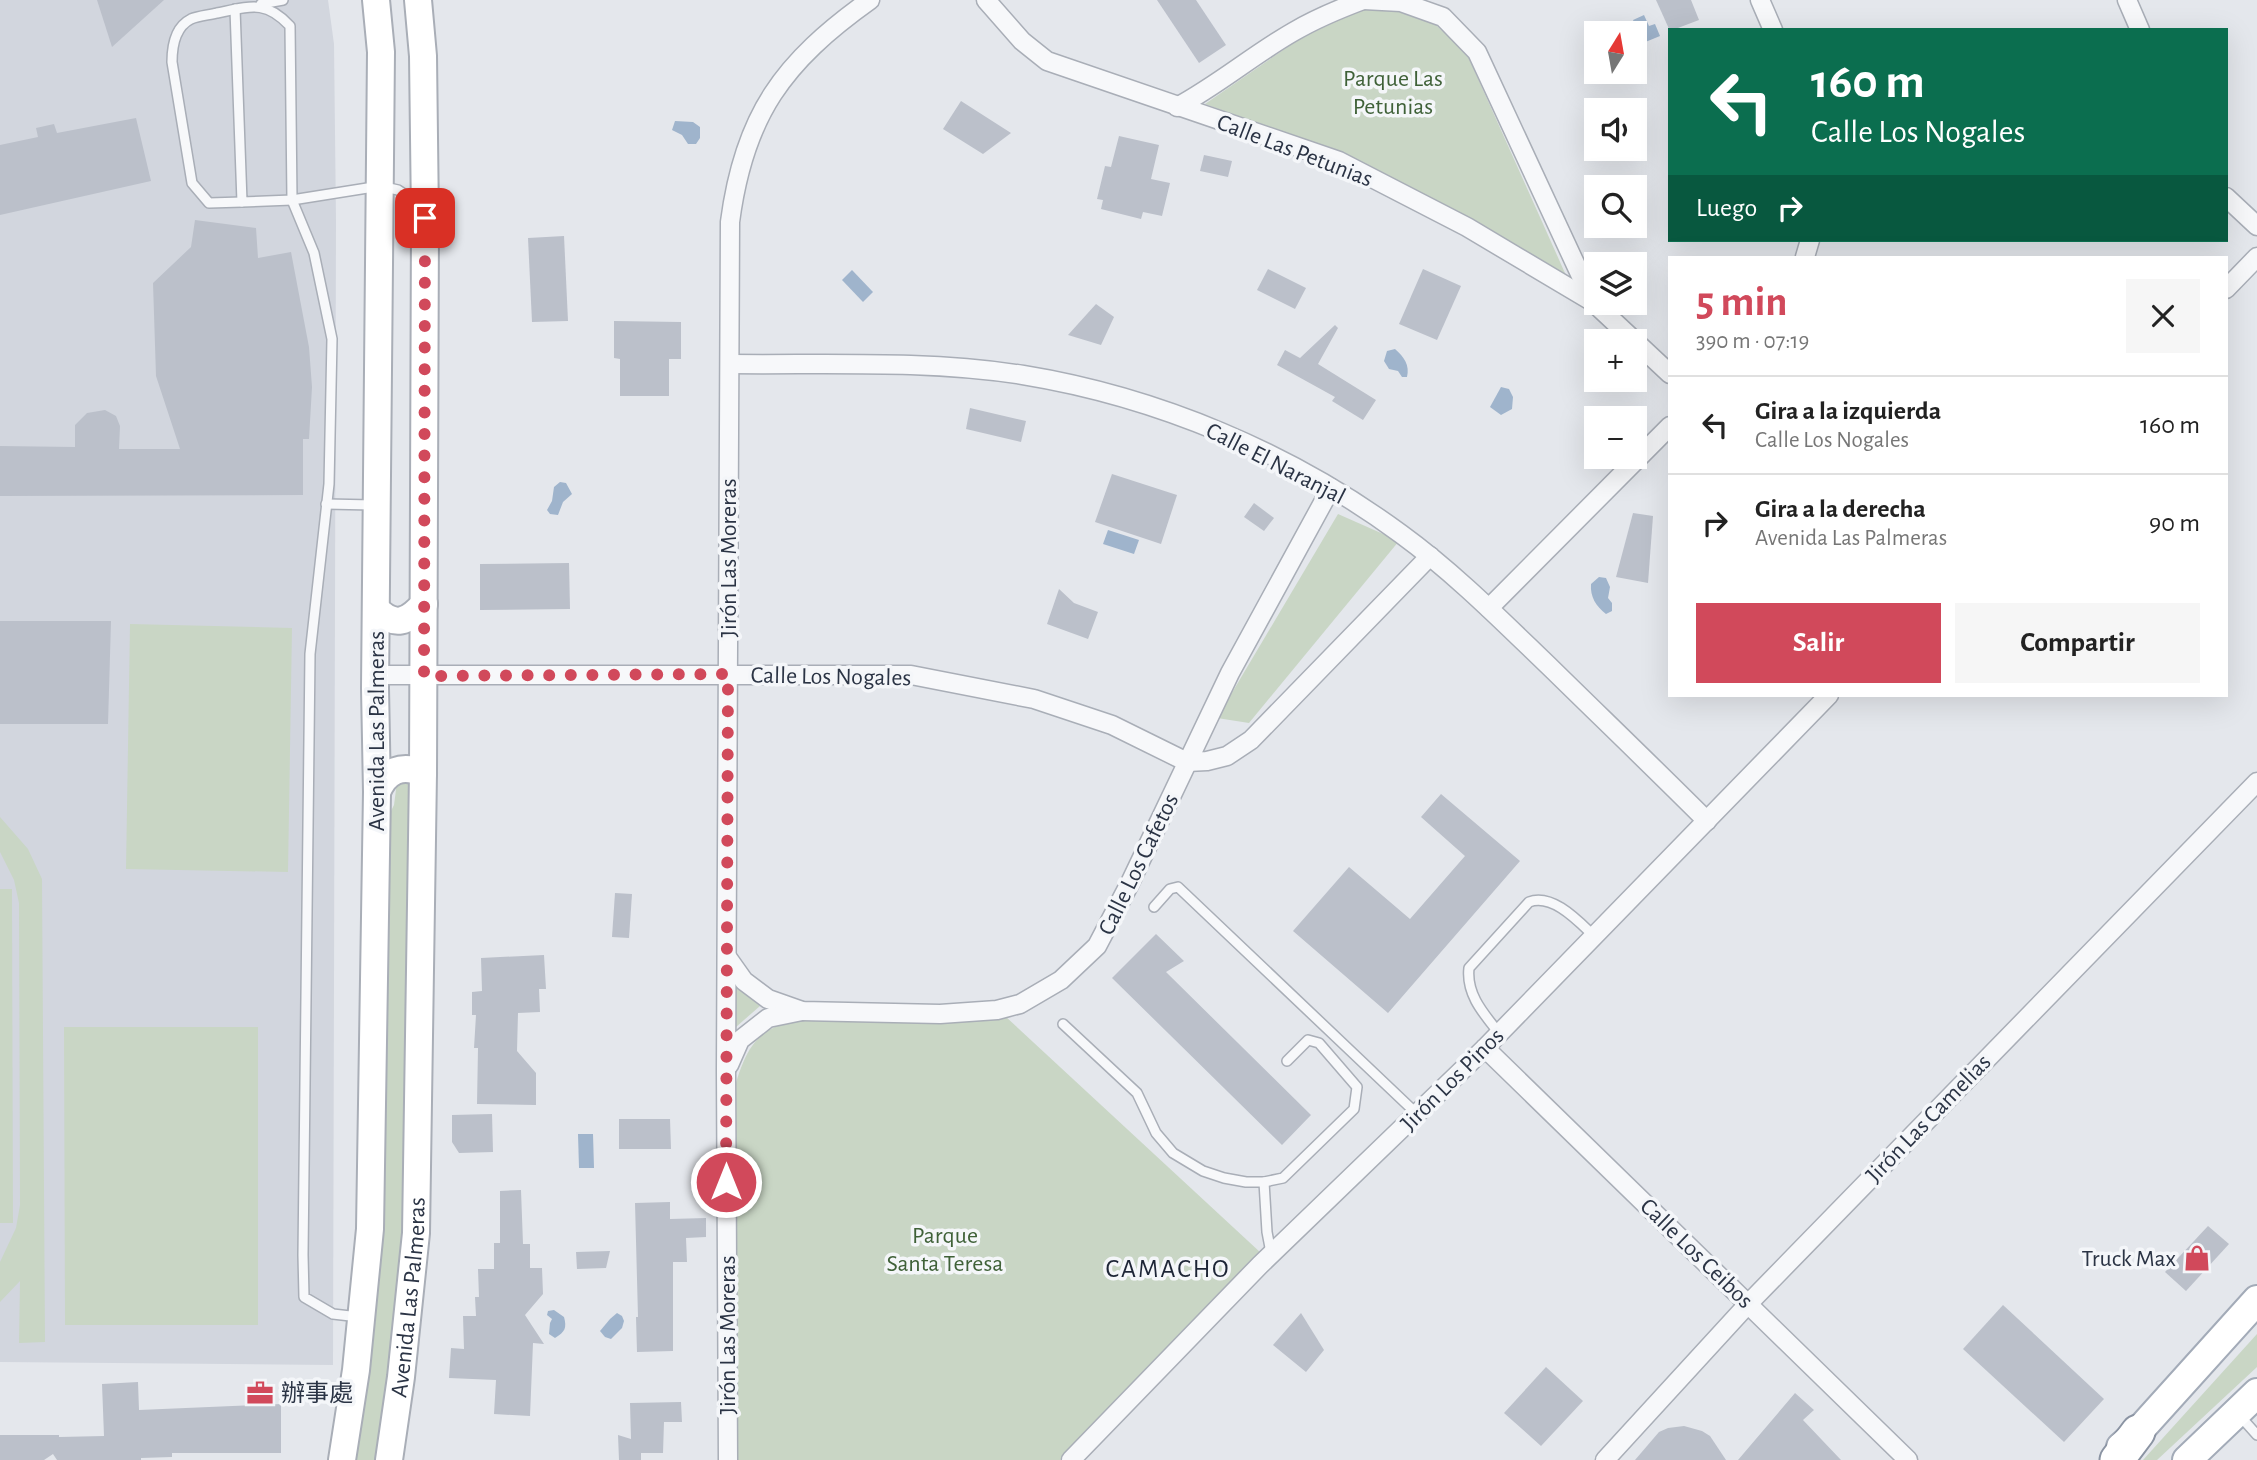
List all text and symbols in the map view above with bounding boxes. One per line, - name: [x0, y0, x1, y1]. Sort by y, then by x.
- north arrow: [1584, 21, 1647, 84]
- map controls: [1584, 21, 1647, 469]
- icon: left: [1696, 56, 1787, 147]
- text: 160 m: [1811, 58, 1925, 107]
- park label: Parque Las Petunias: [1343, 67, 1443, 119]
- button: sound: [1584, 98, 1647, 161]
- street label: Calle Las Petunias: [1213, 110, 1376, 192]
- text: Calle Los Nogales: [1811, 116, 2025, 148]
- button: search: [1584, 175, 1647, 238]
- pin: [395, 188, 455, 248]
- icon: right: [1771, 189, 1809, 227]
- text: Luego: [1696, 195, 1757, 221]
- icon: arrive: [406, 199, 444, 237]
- button: layers: [1584, 252, 1647, 315]
- button: close: [2126, 279, 2200, 353]
- text: 5 min: [1696, 281, 1788, 323]
- button: +: [1584, 329, 1647, 392]
- text: 390 m · 07:19: [1696, 330, 1809, 353]
- text: Gira a la izquierda: [1755, 398, 1941, 424]
- button: −: [1584, 406, 1647, 469]
- icon: left: [1696, 406, 1734, 444]
- text: 160 m: [2140, 412, 2200, 438]
- street label: Calle El Naranjal: [1202, 419, 1349, 509]
- text: Calle Los Nogales: [1755, 429, 1909, 452]
- street label: Jirón Las Moreras: [717, 478, 741, 638]
- text: Gira a la derecha: [1755, 496, 1926, 522]
- icon: right: [1696, 504, 1734, 542]
- text: 90 m: [2149, 510, 2200, 536]
- text: Avenida Las Palmeras: [1755, 527, 1947, 550]
- button: Salir: [1696, 603, 1941, 683]
- button: Compartir: [1955, 603, 2200, 683]
- street label: Avenida Las Palmeras: [365, 631, 389, 831]
- street label: Calle Los Nogales: [750, 664, 912, 690]
- street label: Calle Los Cafetos: [1094, 790, 1183, 939]
- street label: Jirón Los Pinos: [1397, 1024, 1509, 1136]
- street label: Jirón Las Camelias: [1862, 1050, 1996, 1187]
- position arrow: [689, 1145, 763, 1219]
- street label: Calle Los Ceibos: [1635, 1194, 1757, 1313]
- street label: Avenida Las Palmeras: [387, 1197, 430, 1399]
- park label: Parque Santa Teresa: [887, 1224, 1003, 1276]
- shop icon: Truck Max: [2182, 1243, 2212, 1273]
- place label: Truck Max: [2081, 1247, 2177, 1271]
- street label: Jirón Las Moreras: [716, 1255, 740, 1415]
- district label: CAMACHO: [1105, 1256, 1231, 1282]
- office icon: 辦事處: [245, 1378, 275, 1408]
- place label: 辦事處: [281, 1380, 353, 1406]

